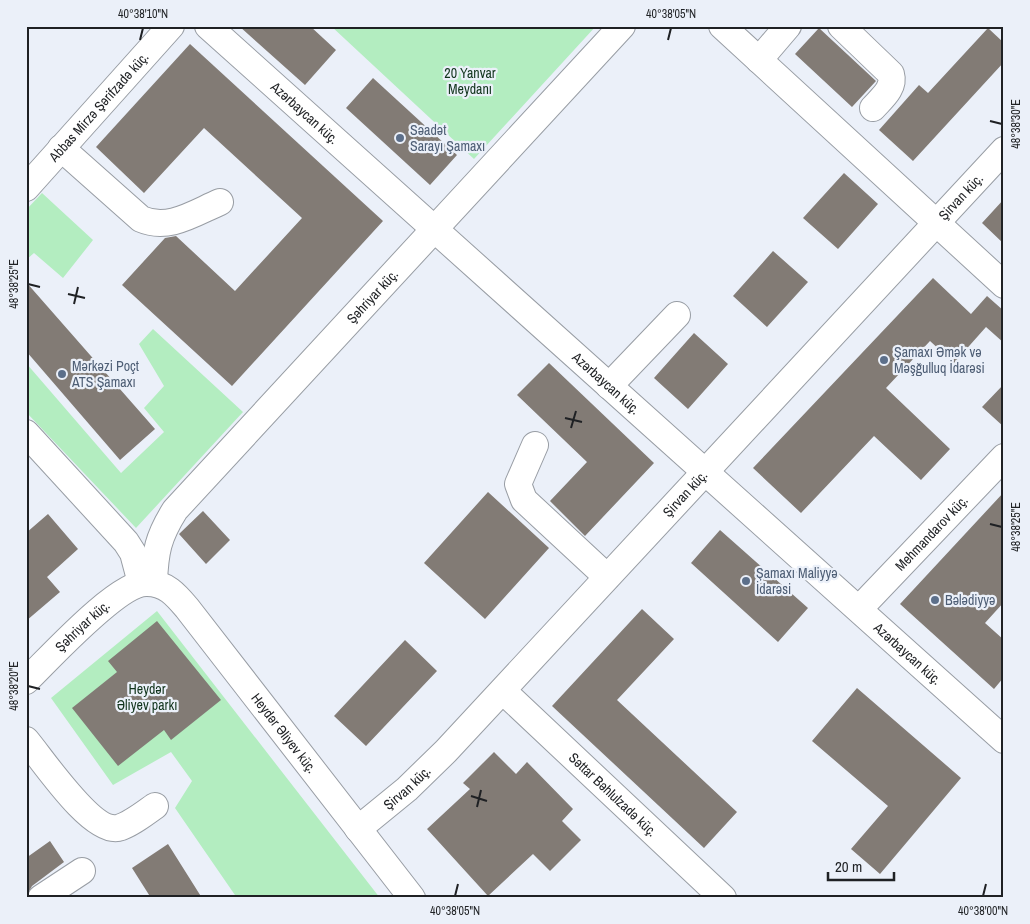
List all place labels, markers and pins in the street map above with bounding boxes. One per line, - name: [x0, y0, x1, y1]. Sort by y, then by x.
- place label: Səadət Sarayı Şamaxı: [410, 121, 485, 155]
- marker: Səadət Sarayı Şamaxı: [394, 132, 406, 144]
- place label: Şamaxı Əmək və Məşğulluq İdarəsi: [894, 343, 985, 377]
- marker: Şamaxı Əmək və Məşğulluq İdarəsi: [878, 354, 890, 366]
- place label: Mərkəzi Poçt ATS Şamaxı: [71, 357, 139, 391]
- marker: Mərkəzi Poçt ATS Şamaxı: [56, 368, 68, 380]
- place label: Şamaxı Maliyyə İdarəsi: [756, 564, 838, 598]
- marker: Şamaxı Maliyyə İdarəsi: [740, 575, 752, 587]
- place label: Bələdiyyə: [945, 591, 995, 609]
- marker: Bələdiyyə: [929, 594, 941, 606]

